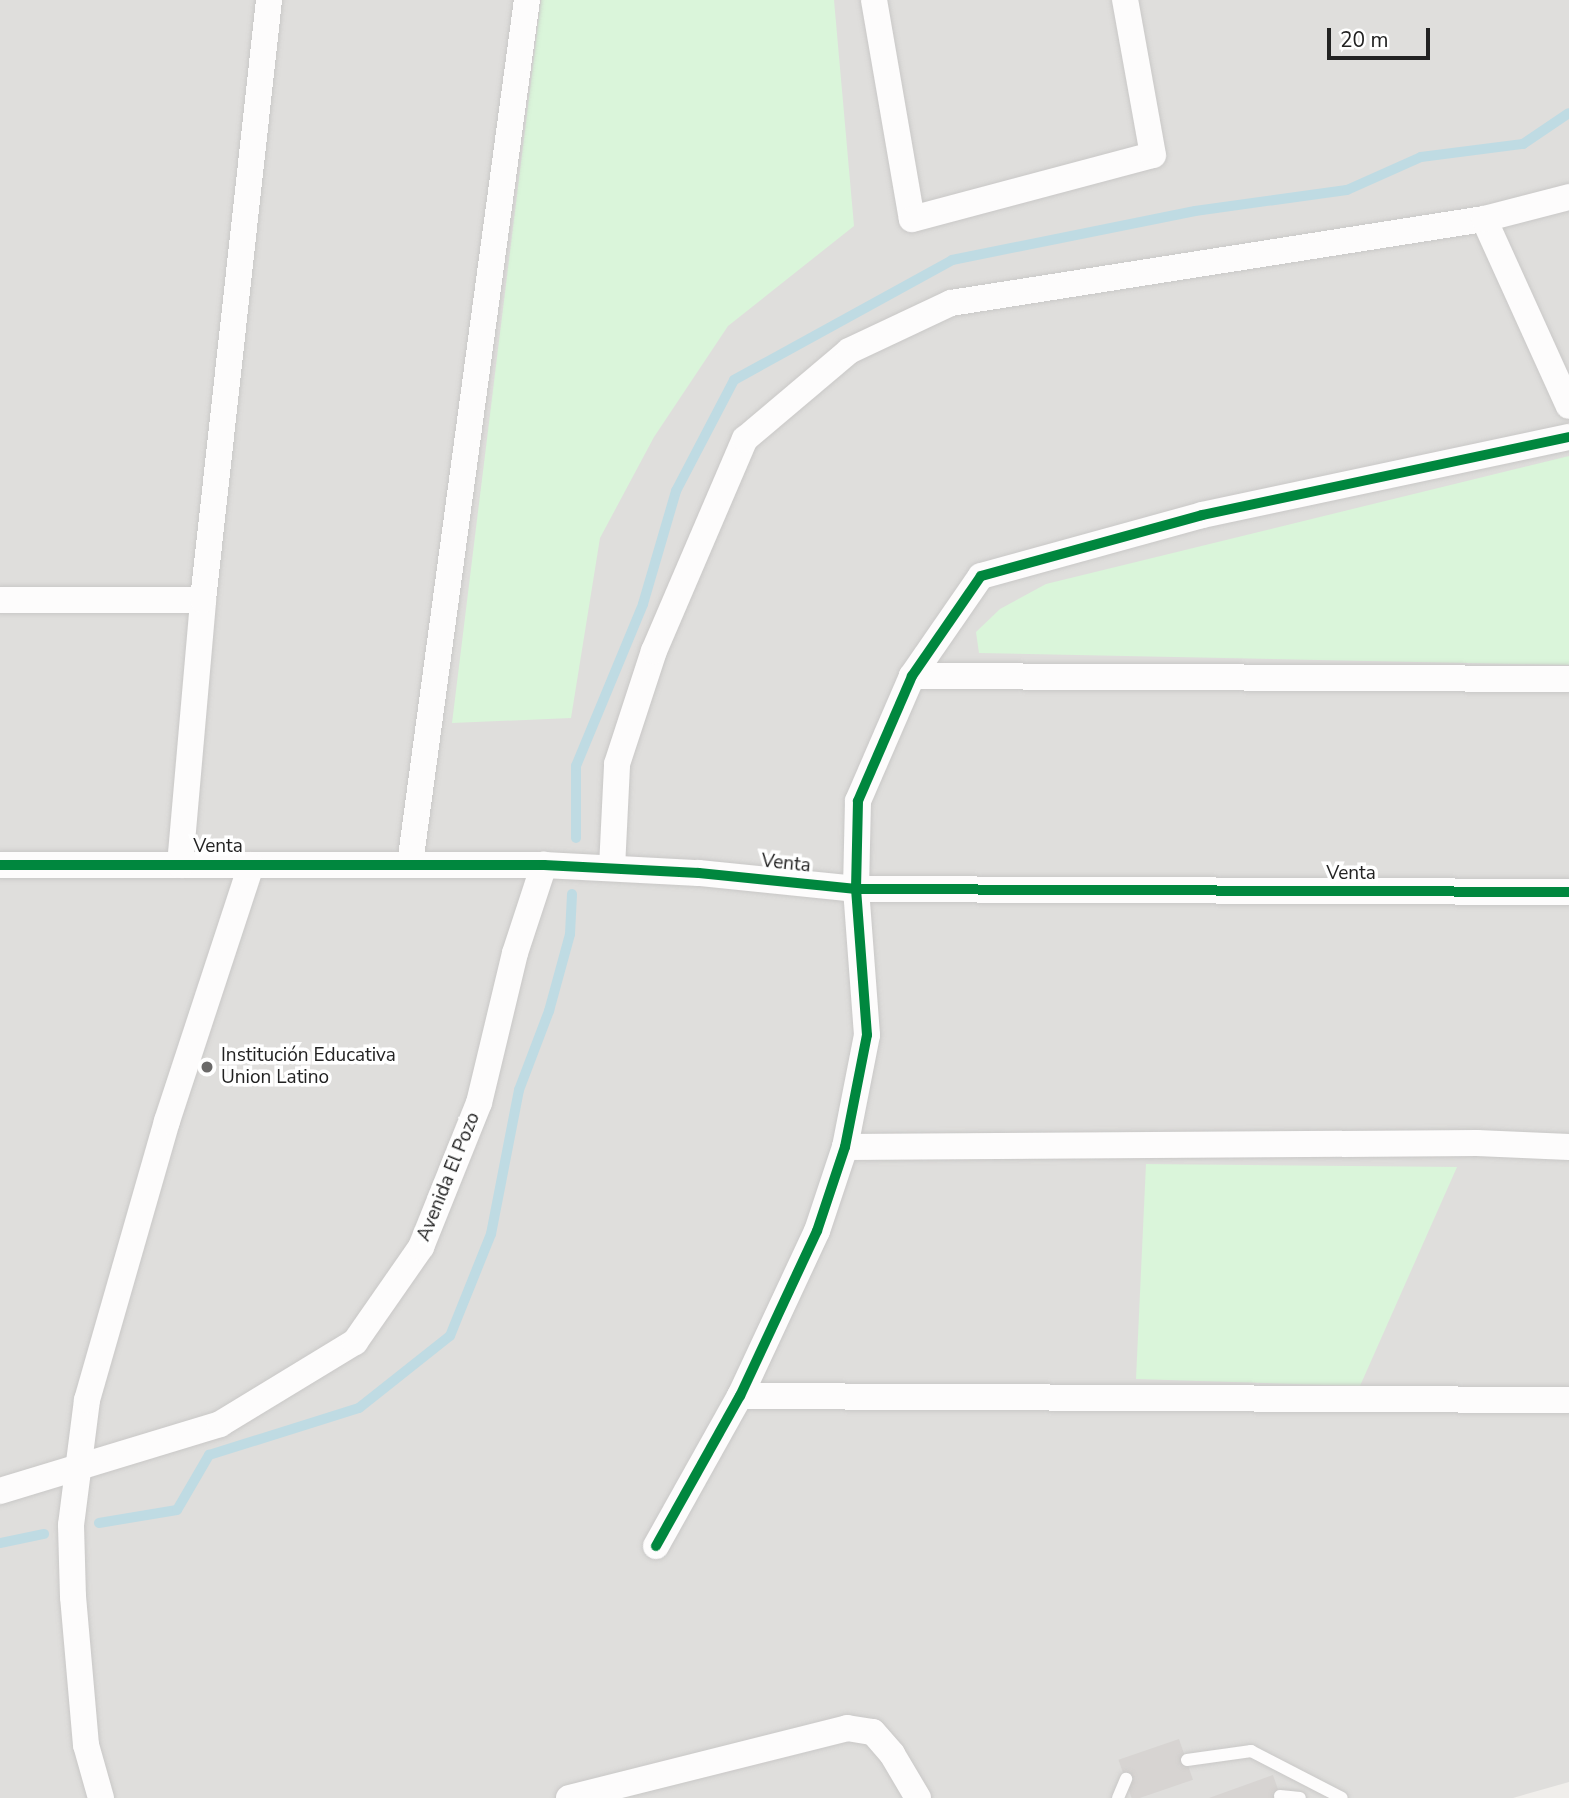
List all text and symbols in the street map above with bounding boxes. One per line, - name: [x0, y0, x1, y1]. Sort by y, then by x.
- scale bar: [1331, 14, 1434, 58]
- text: 20 m: [1340, 26, 1389, 54]
- street label: Venta: [193, 836, 243, 858]
- street label: Venta: [760, 850, 812, 878]
- street label: Venta: [1326, 863, 1376, 885]
- place label: Institución Educativa Union Latino: [221, 1045, 396, 1089]
- marker: Institución Educativa Union Latino: [199, 1059, 215, 1075]
- street label: Avenida El Pozo: [413, 1109, 485, 1245]

